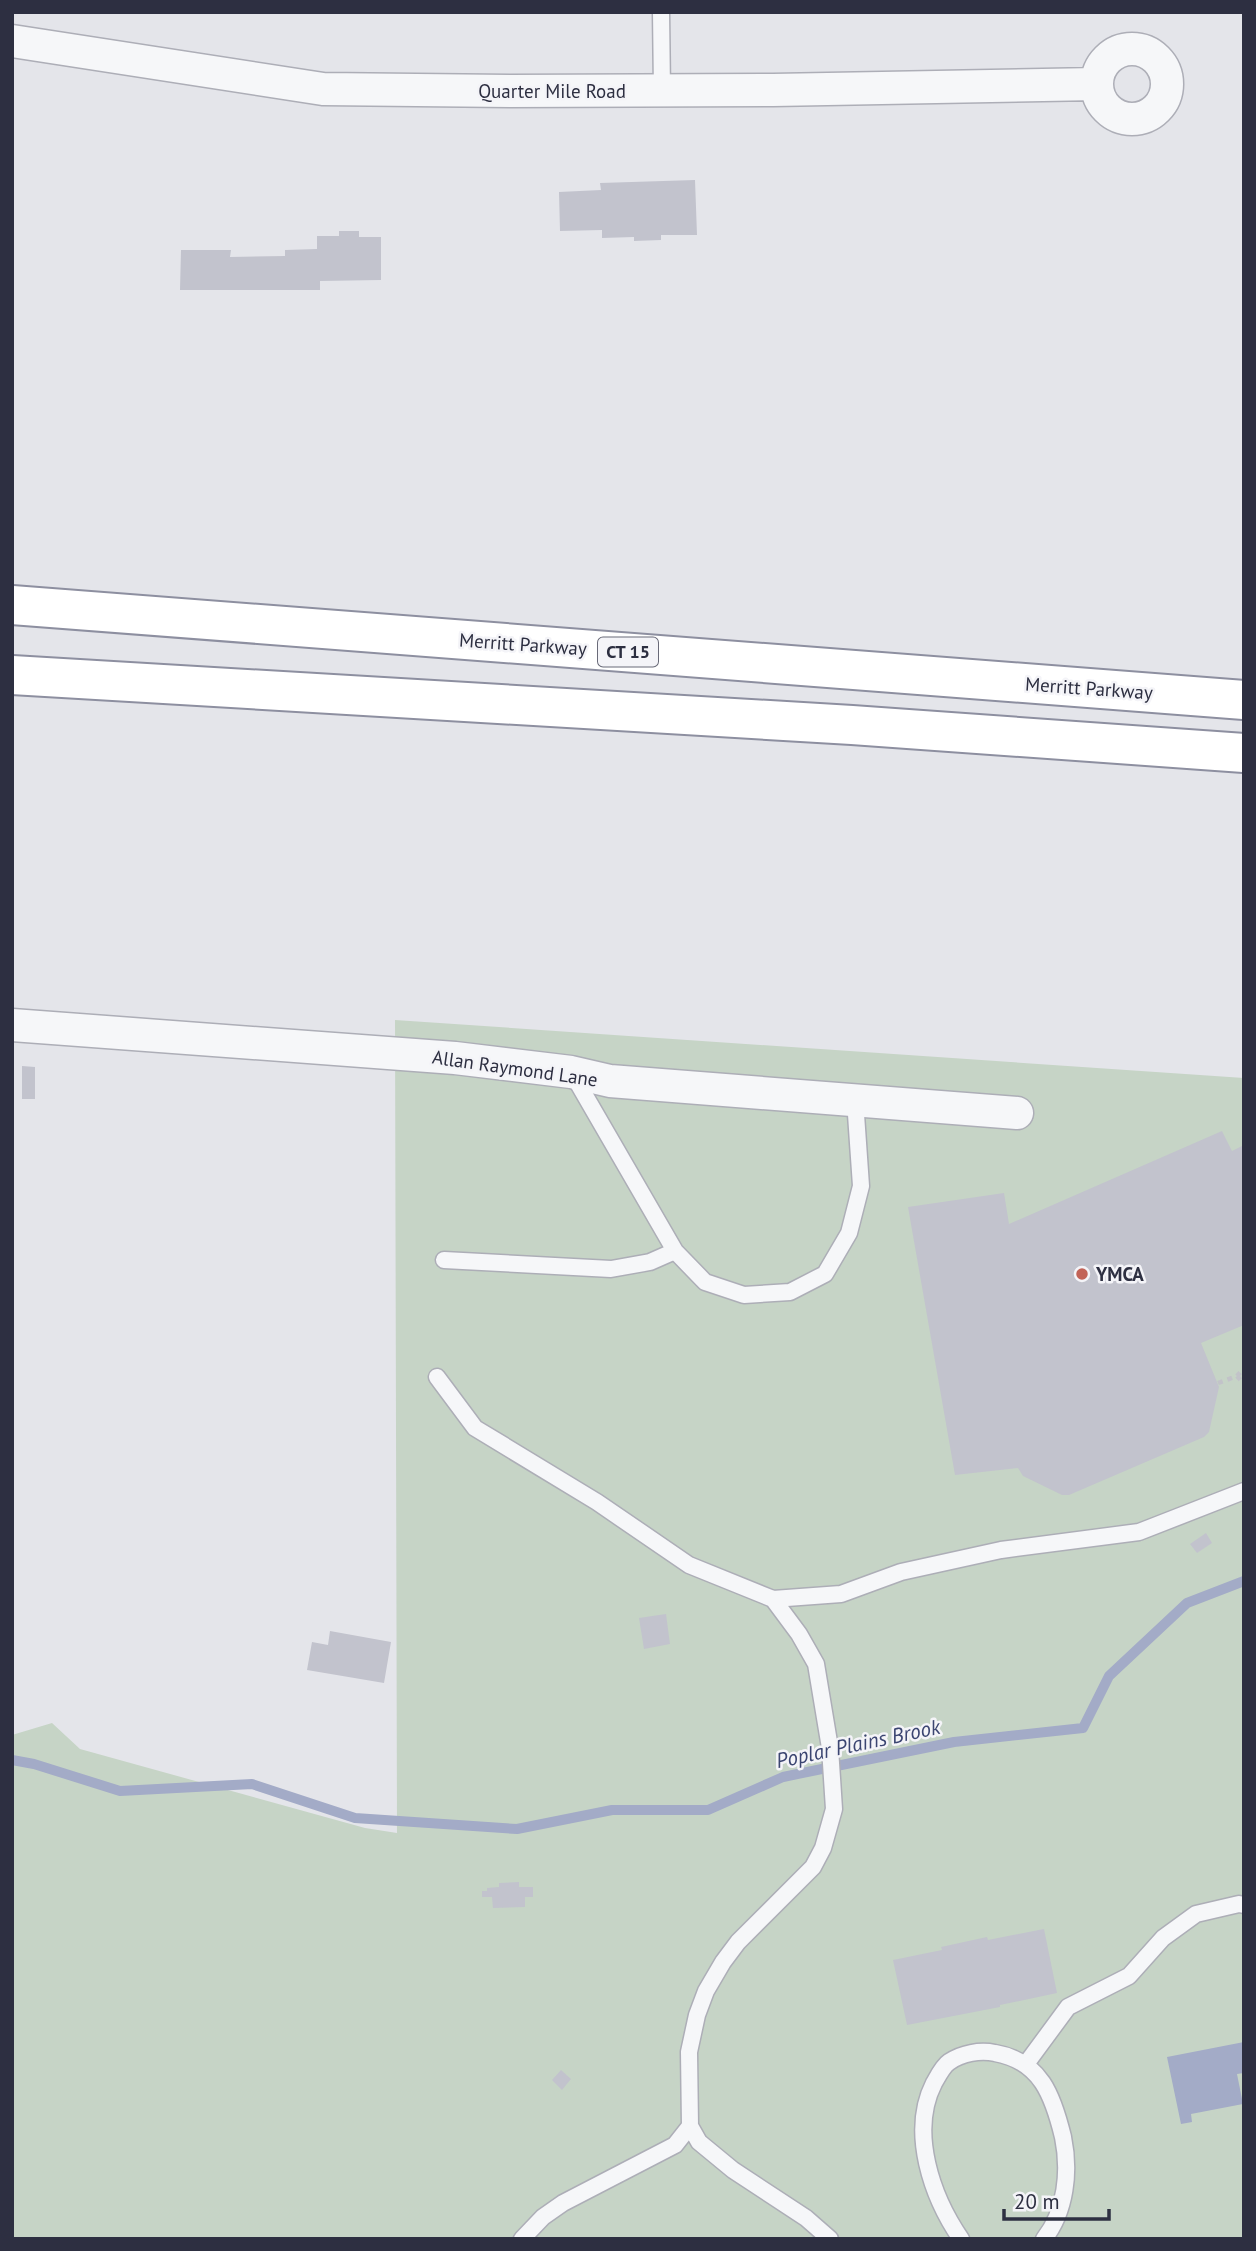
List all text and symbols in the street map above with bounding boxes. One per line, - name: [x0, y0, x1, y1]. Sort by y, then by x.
- street label: Quarter Mile Road: [478, 79, 626, 103]
- street label: Merritt Parkway: [458, 628, 588, 660]
- road number: CT 15: [598, 638, 658, 666]
- street label: Merritt Parkway: [1024, 672, 1154, 704]
- street label: Allan Raymond Lane: [431, 1045, 599, 1091]
- place label: YMCA: [1095, 1262, 1144, 1286]
- marker: YMCA: [1074, 1266, 1090, 1282]
- water label: Poplar Plains Brook: [773, 1713, 944, 1774]
- scale bar: [1004, 2178, 1109, 2222]
- text: 20 m: [1014, 2188, 1060, 2215]

